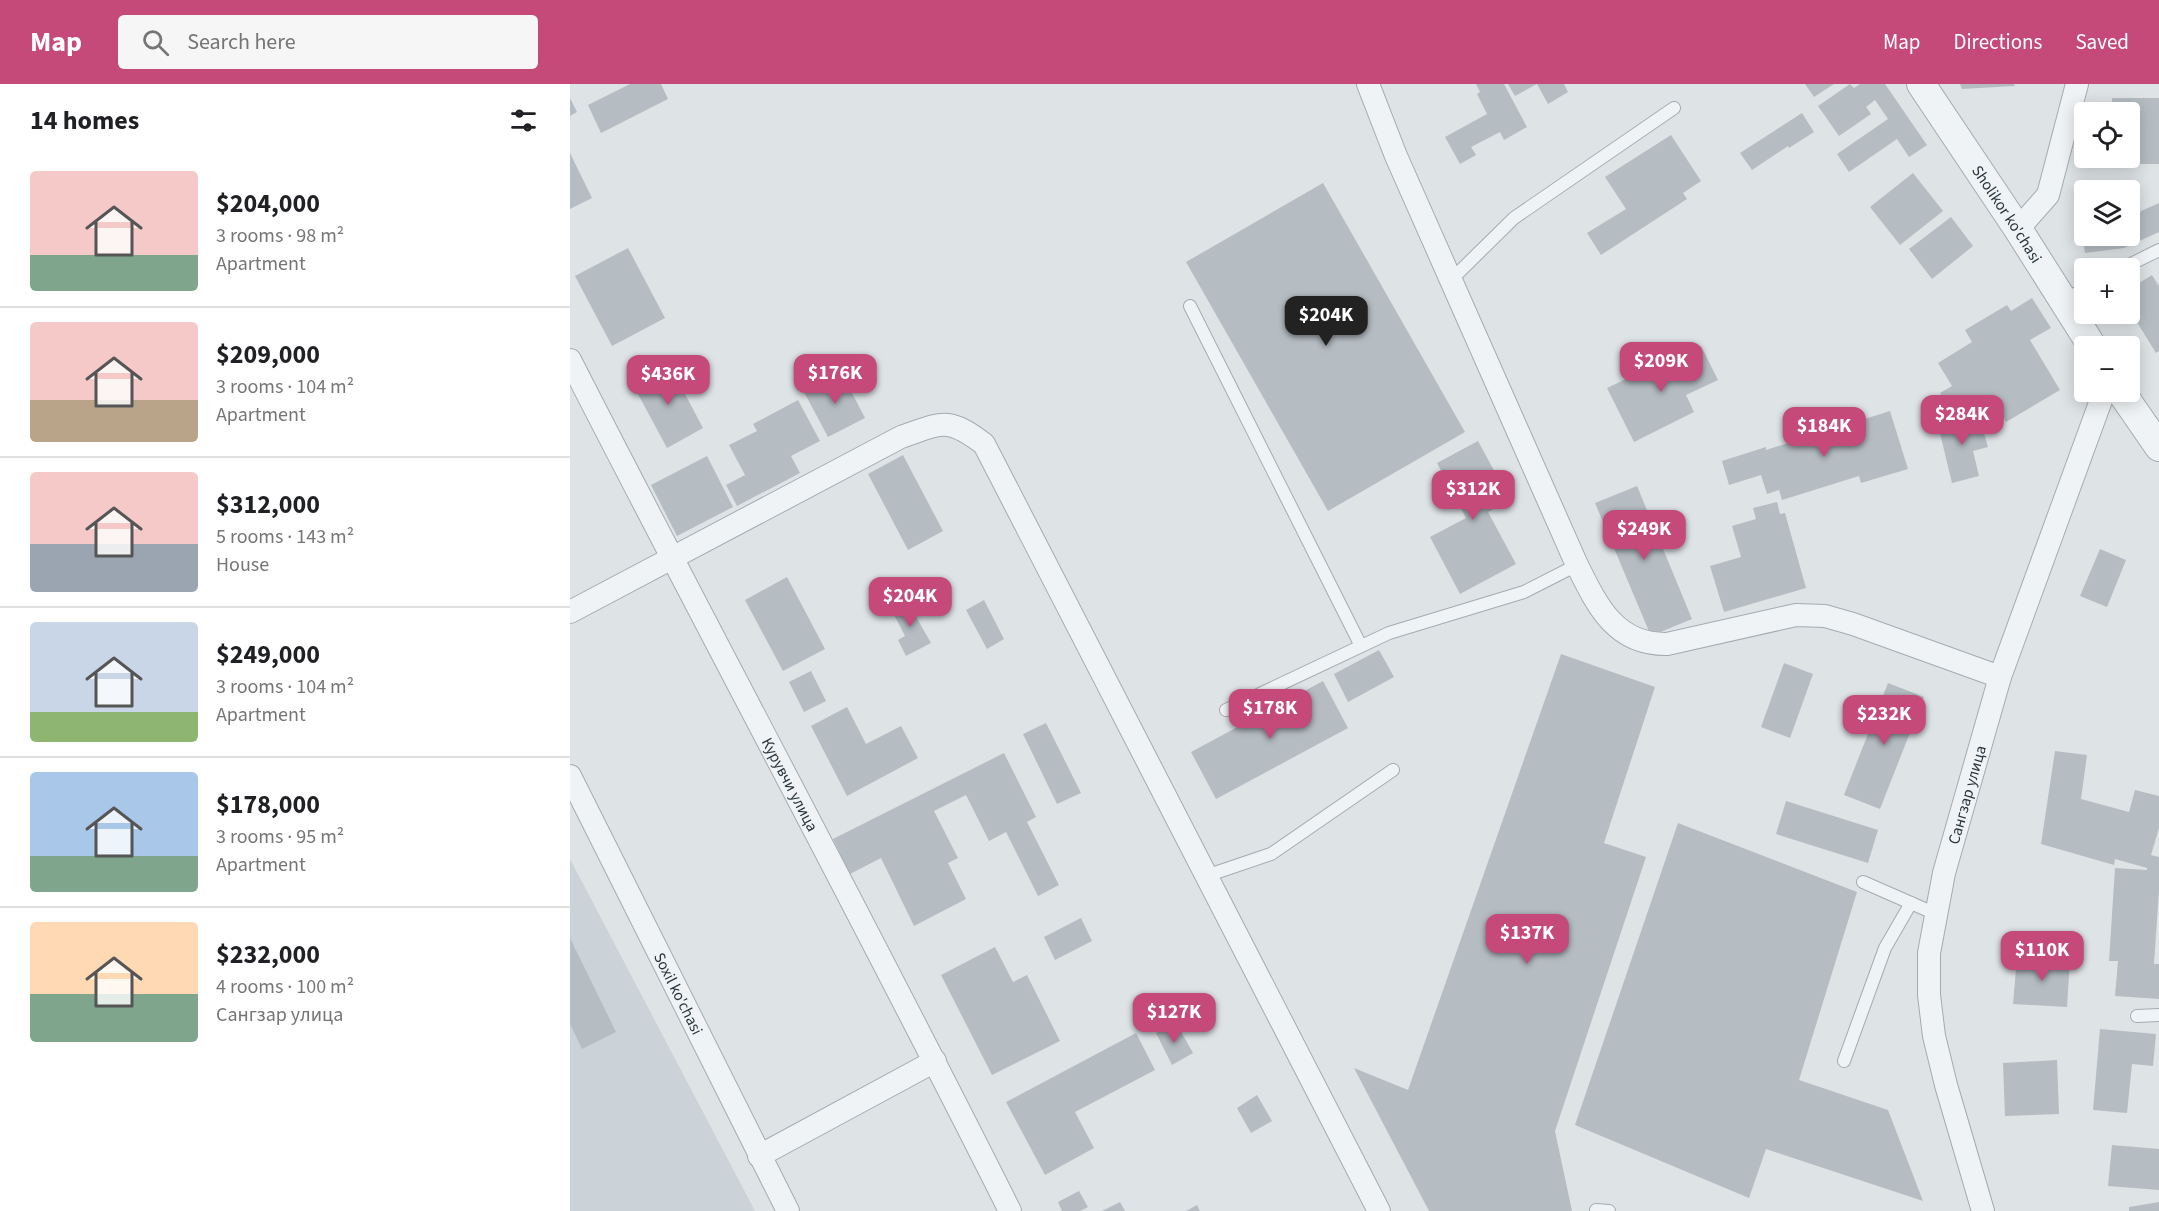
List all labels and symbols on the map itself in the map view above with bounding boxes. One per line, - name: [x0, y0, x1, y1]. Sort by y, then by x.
- street label: Sholikor ko'chasi: [1966, 161, 2047, 268]
- pin: $204K: [1284, 296, 1368, 347]
- pin: $209K: [1619, 342, 1703, 393]
- pin: $176K: [793, 354, 877, 405]
- pin: $436K: [626, 355, 710, 406]
- pin: $284K: [1920, 395, 2004, 446]
- pin: $184K: [1782, 407, 1866, 458]
- pin: $312K: [1431, 470, 1515, 521]
- pin: $249K: [1602, 510, 1686, 561]
- pin: $204K: [868, 577, 952, 628]
- pin: $178K: [1228, 689, 1312, 740]
- pin: $232K: [1842, 695, 1926, 746]
- street label: Курувчи улица: [756, 734, 823, 835]
- street label: Сангзар улица: [1943, 743, 1992, 847]
- pin: $137K: [1485, 914, 1569, 965]
- pin: $110K: [2000, 931, 2084, 982]
- street label: Soxil ko'chasi: [648, 949, 708, 1039]
- pin: $127K: [1132, 993, 1216, 1044]

